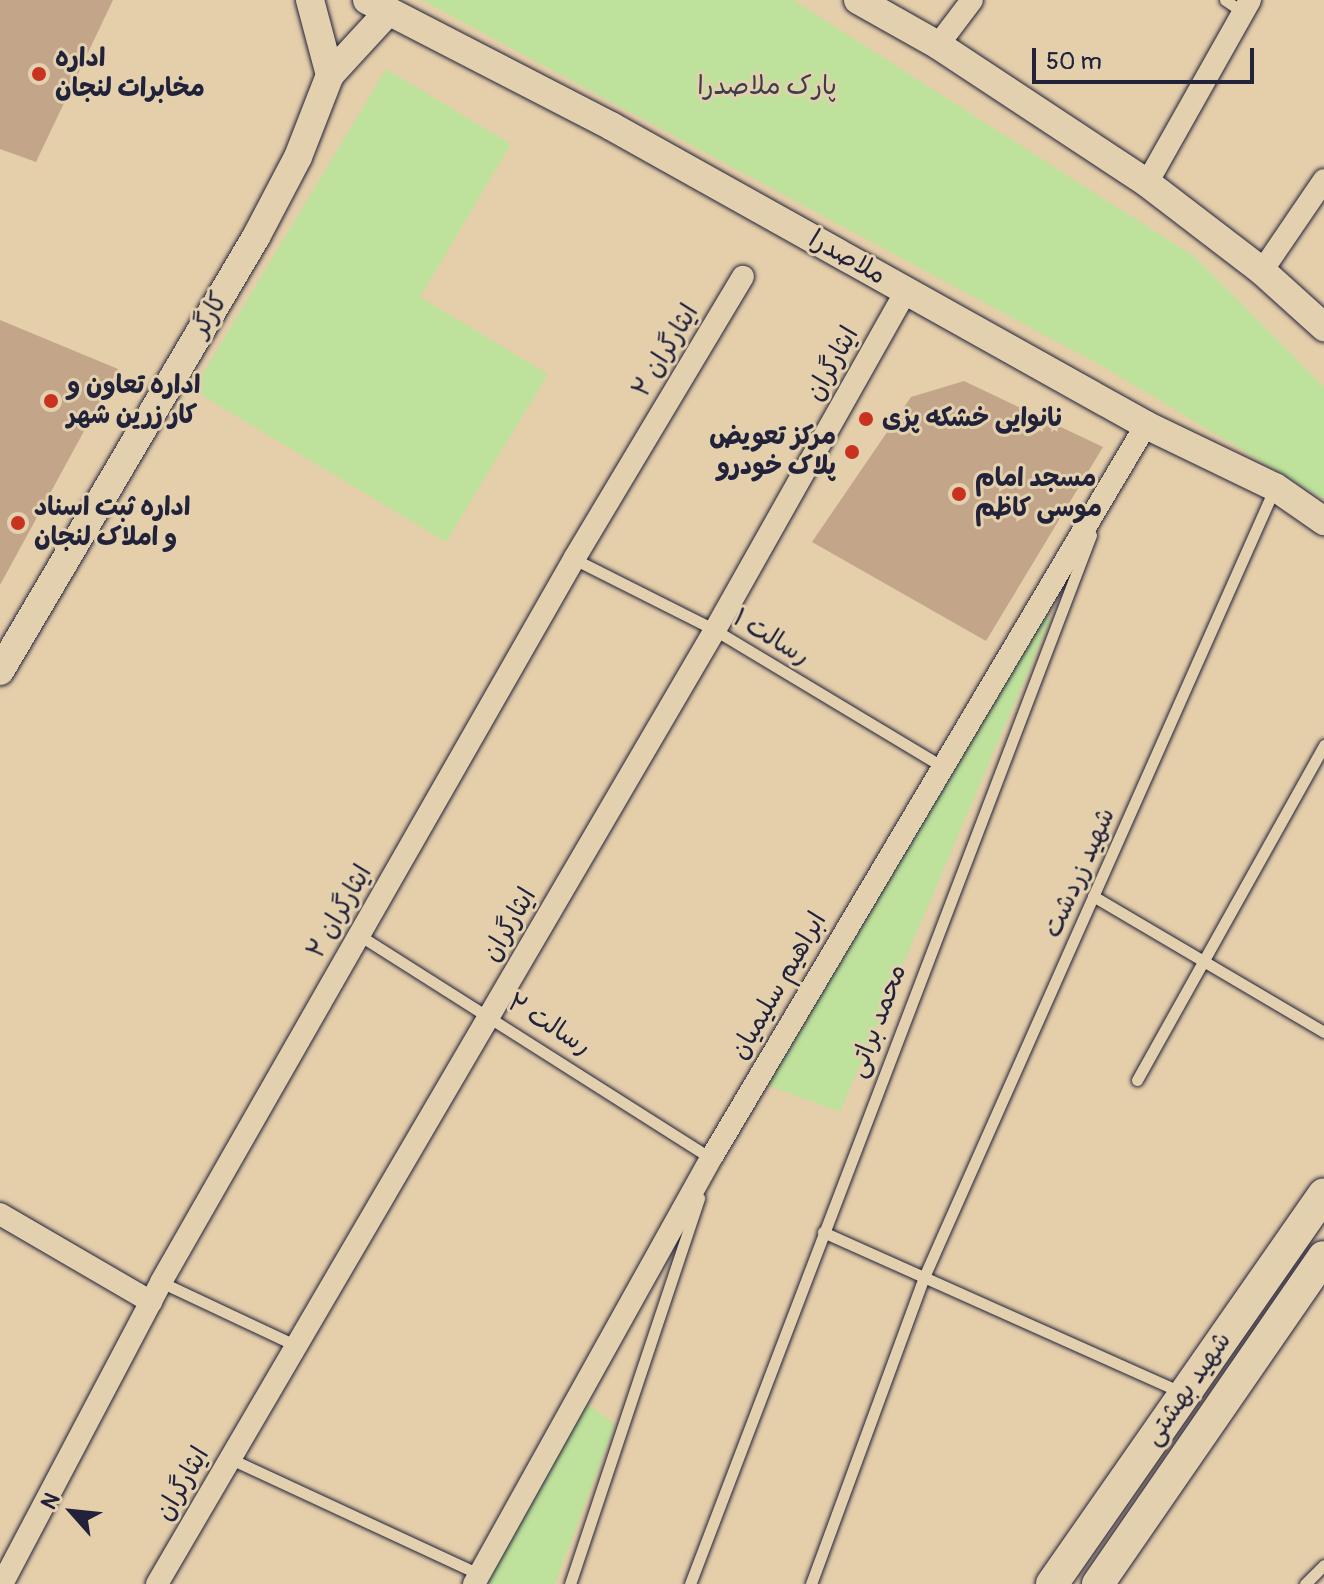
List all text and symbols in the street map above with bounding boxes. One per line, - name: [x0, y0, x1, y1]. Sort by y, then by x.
- scale bar: [1036, 32, 1258, 82]
- place label: اداره مخابرات لنجان: [55, 43, 205, 104]
- text: 50 m: [1046, 47, 1102, 76]
- marker: اداره مخابرات لنجان: [30, 65, 48, 83]
- park label: پارک ملاصدرا: [697, 71, 837, 103]
- street label: ملاصدرا: [803, 224, 891, 292]
- street label: کارگر: [185, 287, 235, 343]
- street label: ایثارگران ۲: [626, 299, 706, 403]
- street label: ایثارگران: [800, 321, 866, 407]
- place label: اداره تعاون و کار زرین شهر: [67, 370, 200, 432]
- marker: اداره تعاون و کار زرین شهر: [42, 392, 60, 410]
- place label: نانوایی خشکه پزی: [882, 403, 1064, 435]
- marker: نانوایی خشکه پزی: [857, 410, 875, 428]
- place label: مرکز تعویض پلاک خودرو: [709, 421, 836, 482]
- marker: مرکز تعویض پلاک خودرو: [843, 443, 861, 461]
- place label: مسجد امام موسی کاظم: [975, 463, 1102, 524]
- marker: مسجد امام موسی کاظم: [950, 485, 968, 503]
- place label: اداره ثبت اسناد و املاک لنجان: [34, 492, 191, 554]
- marker: اداره ثبت اسناد و املاک لنجان: [9, 514, 27, 532]
- street label: رسالت ۱: [727, 603, 815, 673]
- street label: شهید زردشت: [1038, 803, 1122, 943]
- street label: ایثارگران ۲: [301, 859, 379, 965]
- street label: ایثارگران: [476, 883, 544, 967]
- street label: ابراهیم سلیمیان: [724, 907, 834, 1065]
- street label: محمد براتی: [842, 960, 914, 1082]
- street label: رسالت ۲: [501, 987, 597, 1063]
- street label: شهید بهشتی: [1137, 1326, 1239, 1452]
- street label: ایثارگران: [149, 1442, 217, 1526]
- north arrow: [32, 1472, 112, 1552]
- text: N: [35, 1488, 66, 1514]

